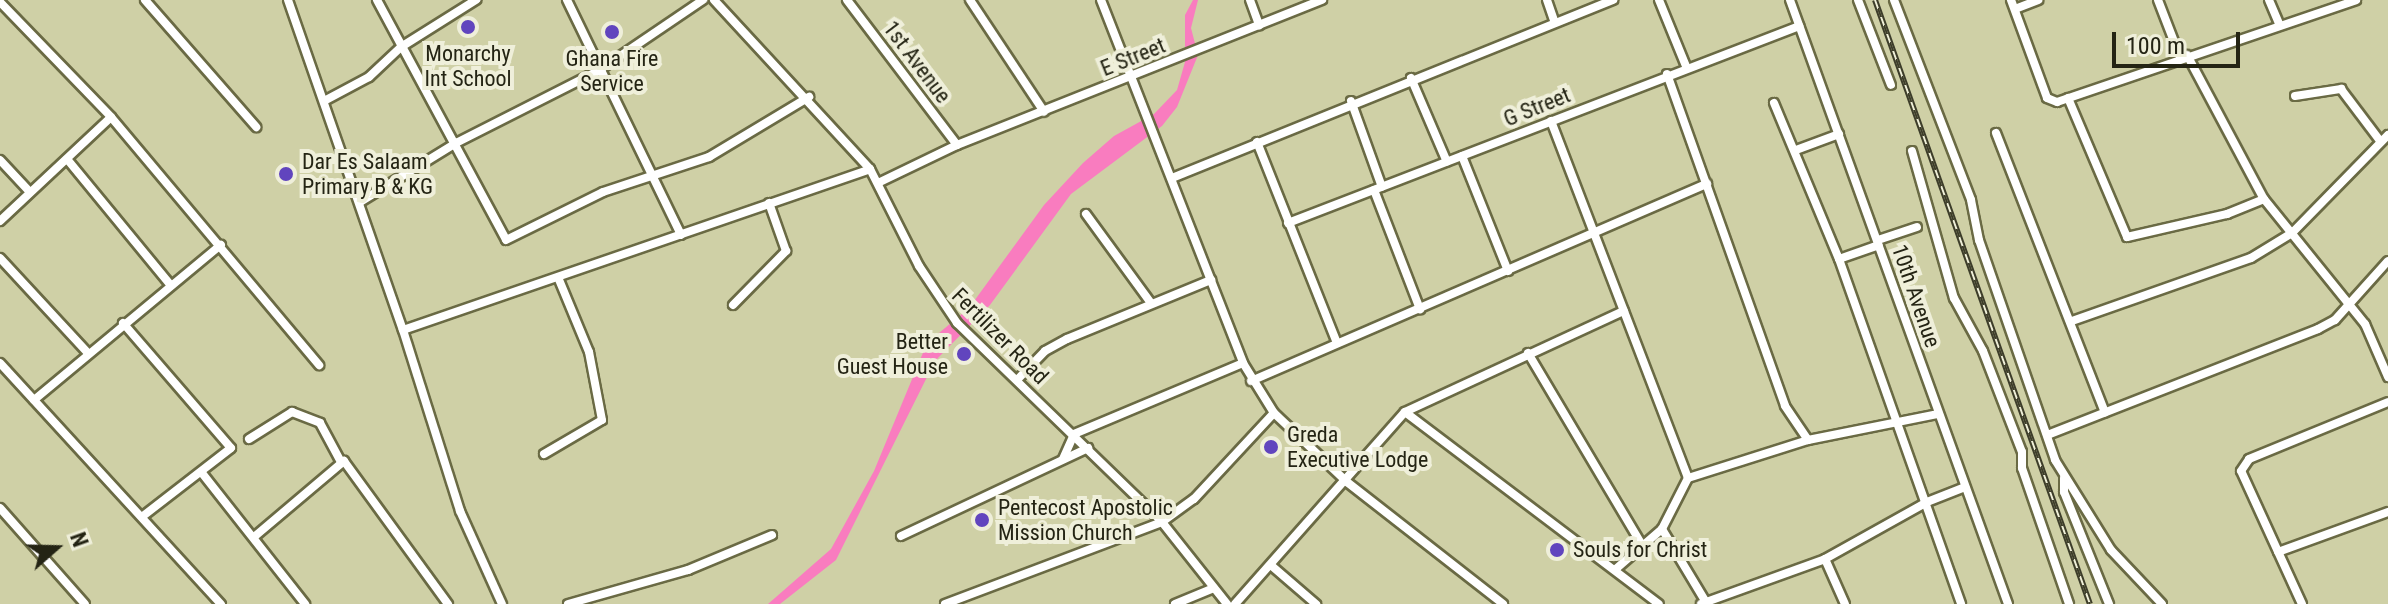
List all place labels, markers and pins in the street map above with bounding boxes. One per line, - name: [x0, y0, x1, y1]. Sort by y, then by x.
- marker: Monarchy Int School: [459, 18, 477, 36]
- marker: Ghana Fire Service: [603, 23, 621, 41]
- place label: Monarchy Int School: [424, 40, 512, 92]
- place label: Ghana Fire Service: [566, 45, 658, 96]
- place label: Dar Es Salaam Primary B & KG: [302, 148, 433, 200]
- marker: Dar Es Salaam Primary B & KG: [277, 165, 295, 183]
- place label: Better Guest House: [837, 328, 948, 380]
- marker: Better Guest House: [955, 345, 973, 363]
- place label: Greda Executive Lodge: [1287, 421, 1428, 472]
- marker: Greda Executive Lodge: [1262, 438, 1280, 456]
- place label: Pentecost Apostolic Mission Church: [998, 494, 1173, 546]
- marker: Pentecost Apostolic Mission Church: [973, 511, 991, 529]
- place label: Souls for Christ: [1573, 537, 1707, 563]
- marker: Souls for Christ: [1548, 541, 1566, 559]

